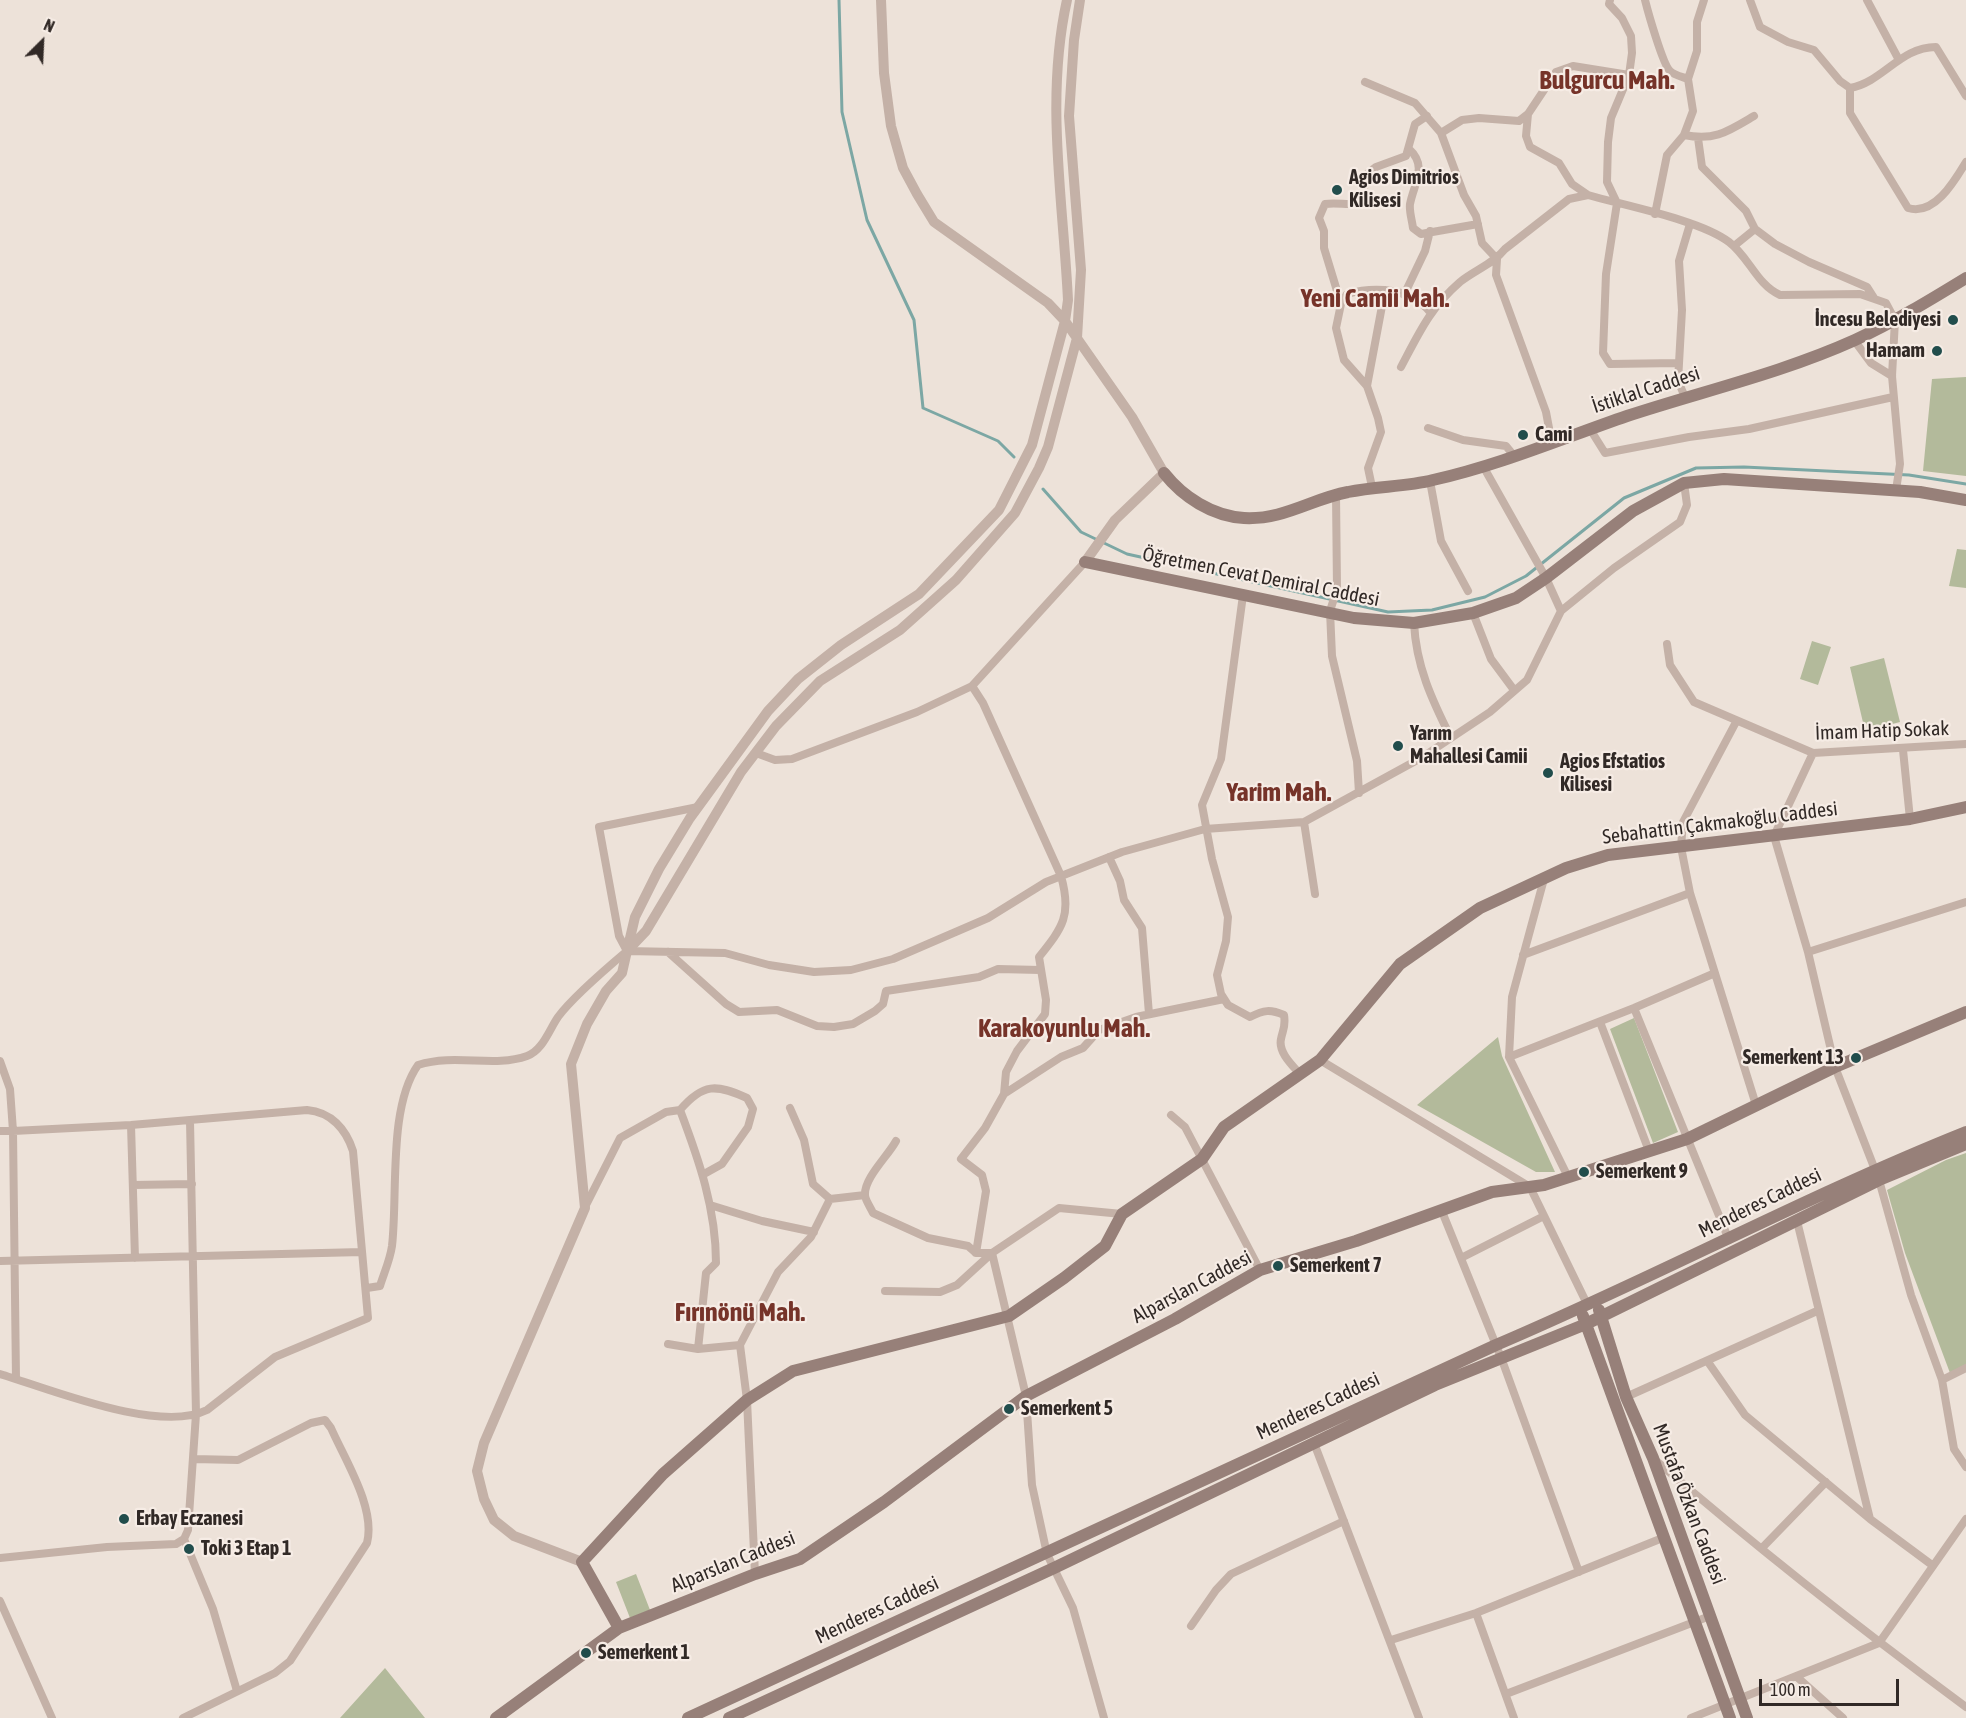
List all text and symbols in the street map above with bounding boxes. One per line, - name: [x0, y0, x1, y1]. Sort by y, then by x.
- north arrow: [12, 12, 72, 72]
- text: N: [41, 15, 57, 36]
- district label: Bulgurcu Mah.: [1539, 65, 1675, 97]
- place label: Agios Dimitrios Kilisesi: [1349, 166, 1459, 213]
- marker: Agios Dimitrios Kilisesi: [1330, 183, 1344, 197]
- district label: Yeni Camii Mah.: [1301, 283, 1449, 315]
- place label: İncesu Belediyesi: [1815, 308, 1941, 332]
- marker: İncesu Belediyesi: [1946, 313, 1960, 327]
- place label: Hamam: [1866, 339, 1925, 363]
- marker: Hamam: [1930, 344, 1944, 358]
- street label: İstiklal Caddesi: [1589, 361, 1703, 419]
- place label: Cami: [1535, 423, 1572, 447]
- marker: Cami: [1516, 428, 1530, 442]
- street label: Öğretmen Cevat Demiral Caddesi: [1141, 542, 1381, 612]
- street label: İmam Hatip Sokak: [1815, 717, 1949, 745]
- place label: Yarım Mahallesi Camii: [1410, 722, 1527, 769]
- marker: Yarım Mahallesi Camii: [1391, 739, 1405, 753]
- place label: Agios Efstatios Kilisesi: [1560, 750, 1665, 797]
- marker: Agios Efstatios Kilisesi: [1541, 766, 1555, 780]
- district label: Yarim Mah.: [1227, 777, 1331, 809]
- street label: Sebahattin Çakmakoğlu Caddesi: [1601, 797, 1839, 849]
- district label: Karakoyunlu Mah.: [978, 1013, 1150, 1045]
- place label: Semerkent 13: [1743, 1046, 1844, 1070]
- marker: Semerkent 13: [1849, 1051, 1863, 1065]
- place label: Semerkent 9: [1596, 1160, 1688, 1184]
- street label: Menderes Caddesi: [1695, 1163, 1825, 1243]
- marker: Semerkent 9: [1577, 1165, 1591, 1179]
- street label: Alparslan Caddesi: [1128, 1245, 1256, 1329]
- place label: Semerkent 7: [1290, 1254, 1382, 1278]
- marker: Semerkent 7: [1271, 1259, 1285, 1273]
- district label: Fırınönü Mah.: [675, 1297, 805, 1329]
- street label: Menderes Caddesi: [1252, 1367, 1384, 1445]
- place label: Semerkent 5: [1021, 1397, 1113, 1421]
- marker: Semerkent 5: [1002, 1402, 1016, 1416]
- street label: Mustafa Özkan Caddesi: [1647, 1420, 1731, 1588]
- place label: Erbay Eczanesi: [136, 1507, 243, 1531]
- marker: Erbay Eczanesi: [117, 1512, 131, 1526]
- street label: Alparslan Caddesi: [667, 1526, 799, 1598]
- place label: Toki 3 Etap 1: [201, 1537, 291, 1561]
- marker: Toki 3 Etap 1: [182, 1542, 196, 1556]
- street label: Menderes Caddesi: [811, 1571, 943, 1649]
- place label: Semerkent 1: [598, 1641, 690, 1665]
- marker: Semerkent 1: [579, 1646, 593, 1660]
- scale bar: [1762, 1667, 1902, 1705]
- text: 100 m: [1770, 1679, 1811, 1700]

